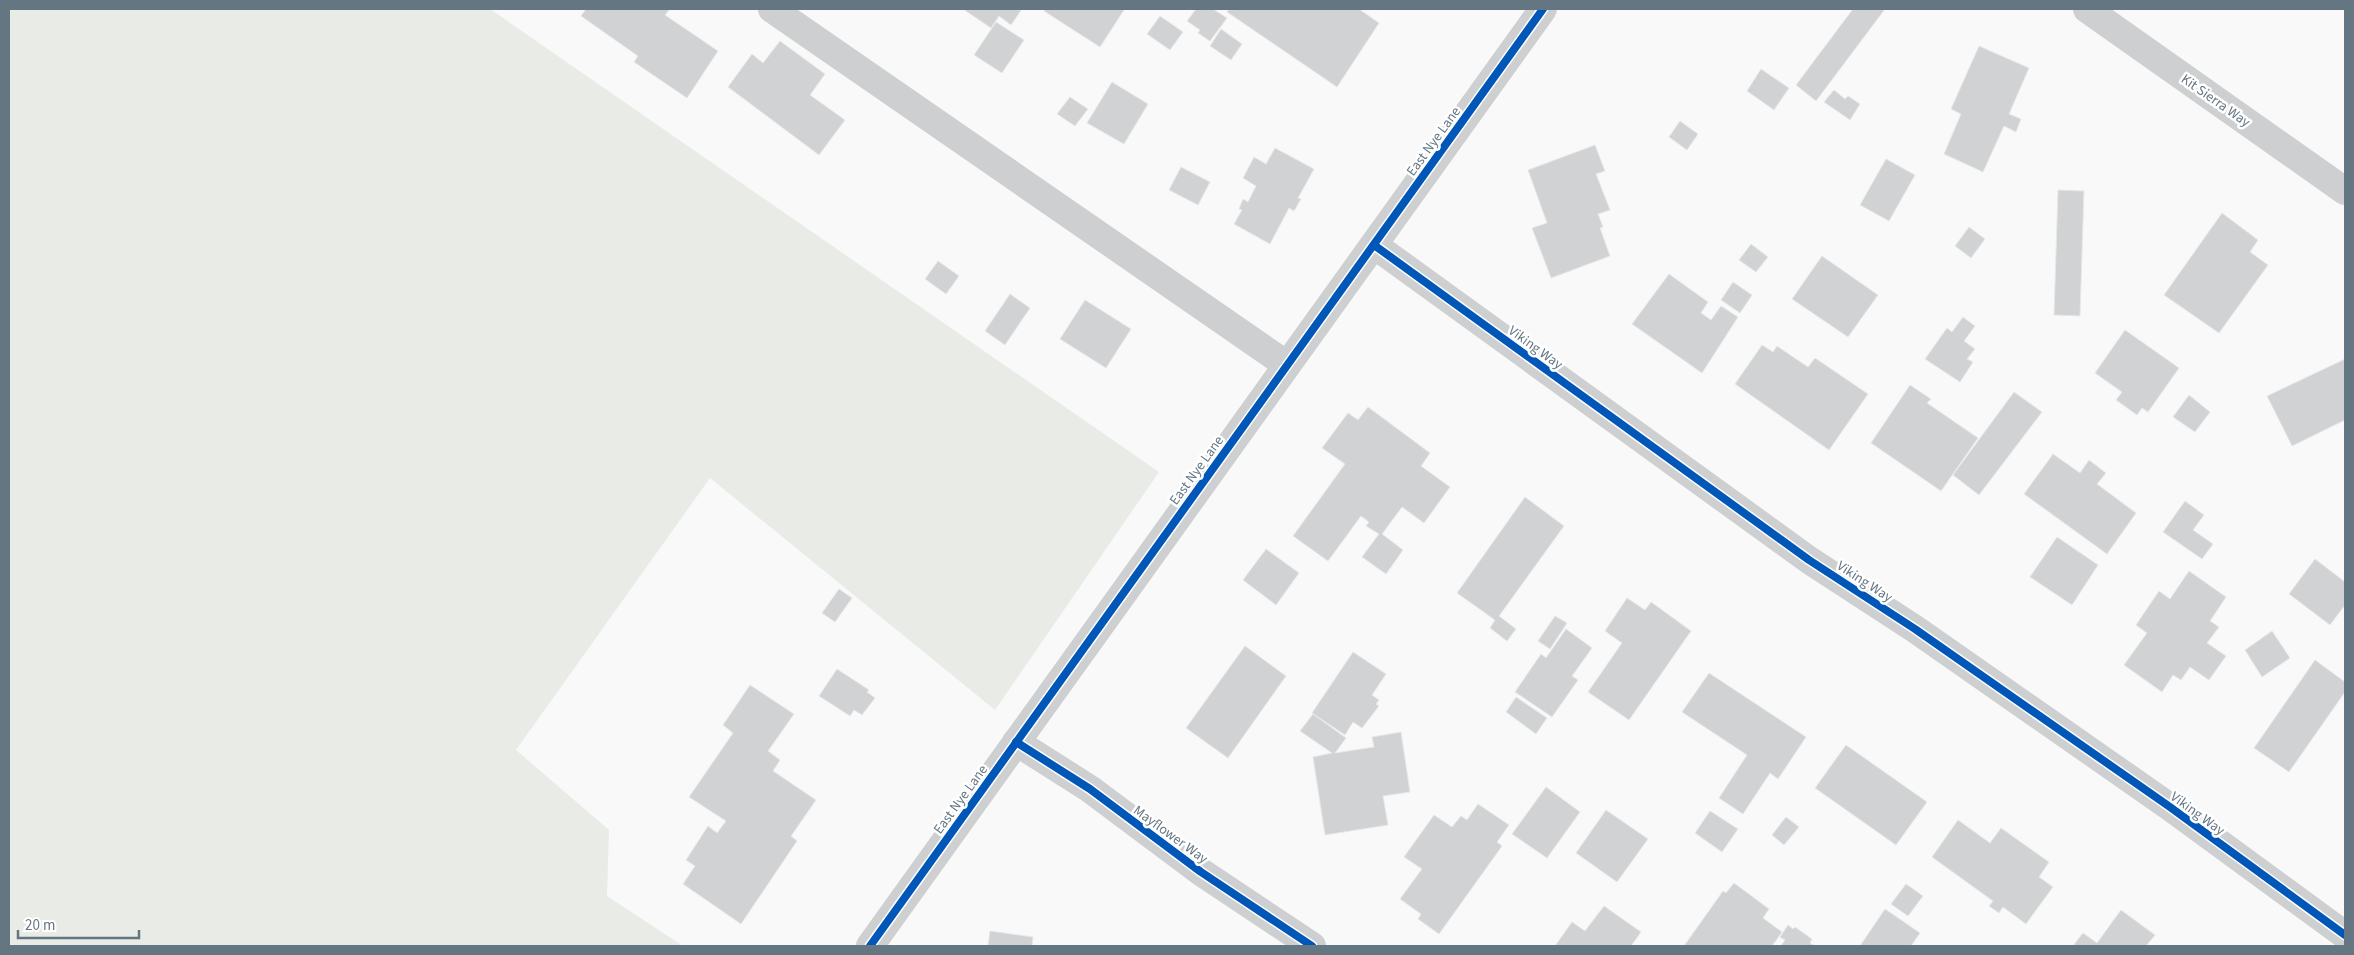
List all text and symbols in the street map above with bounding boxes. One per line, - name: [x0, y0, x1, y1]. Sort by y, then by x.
- street label: Kit Sierra Way: [2177, 70, 2255, 132]
- street label: East Nye Lane: [1402, 103, 1466, 180]
- street label: Viking Way: [1504, 321, 1567, 375]
- street label: East Nye Lane: [1165, 432, 1229, 509]
- street label: Viking Way: [1833, 556, 1897, 608]
- street label: East Nye Lane: [929, 761, 993, 838]
- street label: Viking Way: [2166, 787, 2229, 841]
- street label: Mayflower Way: [1129, 801, 1212, 869]
- scale bar: [18, 908, 139, 940]
- text: 20 m: [25, 915, 55, 936]

